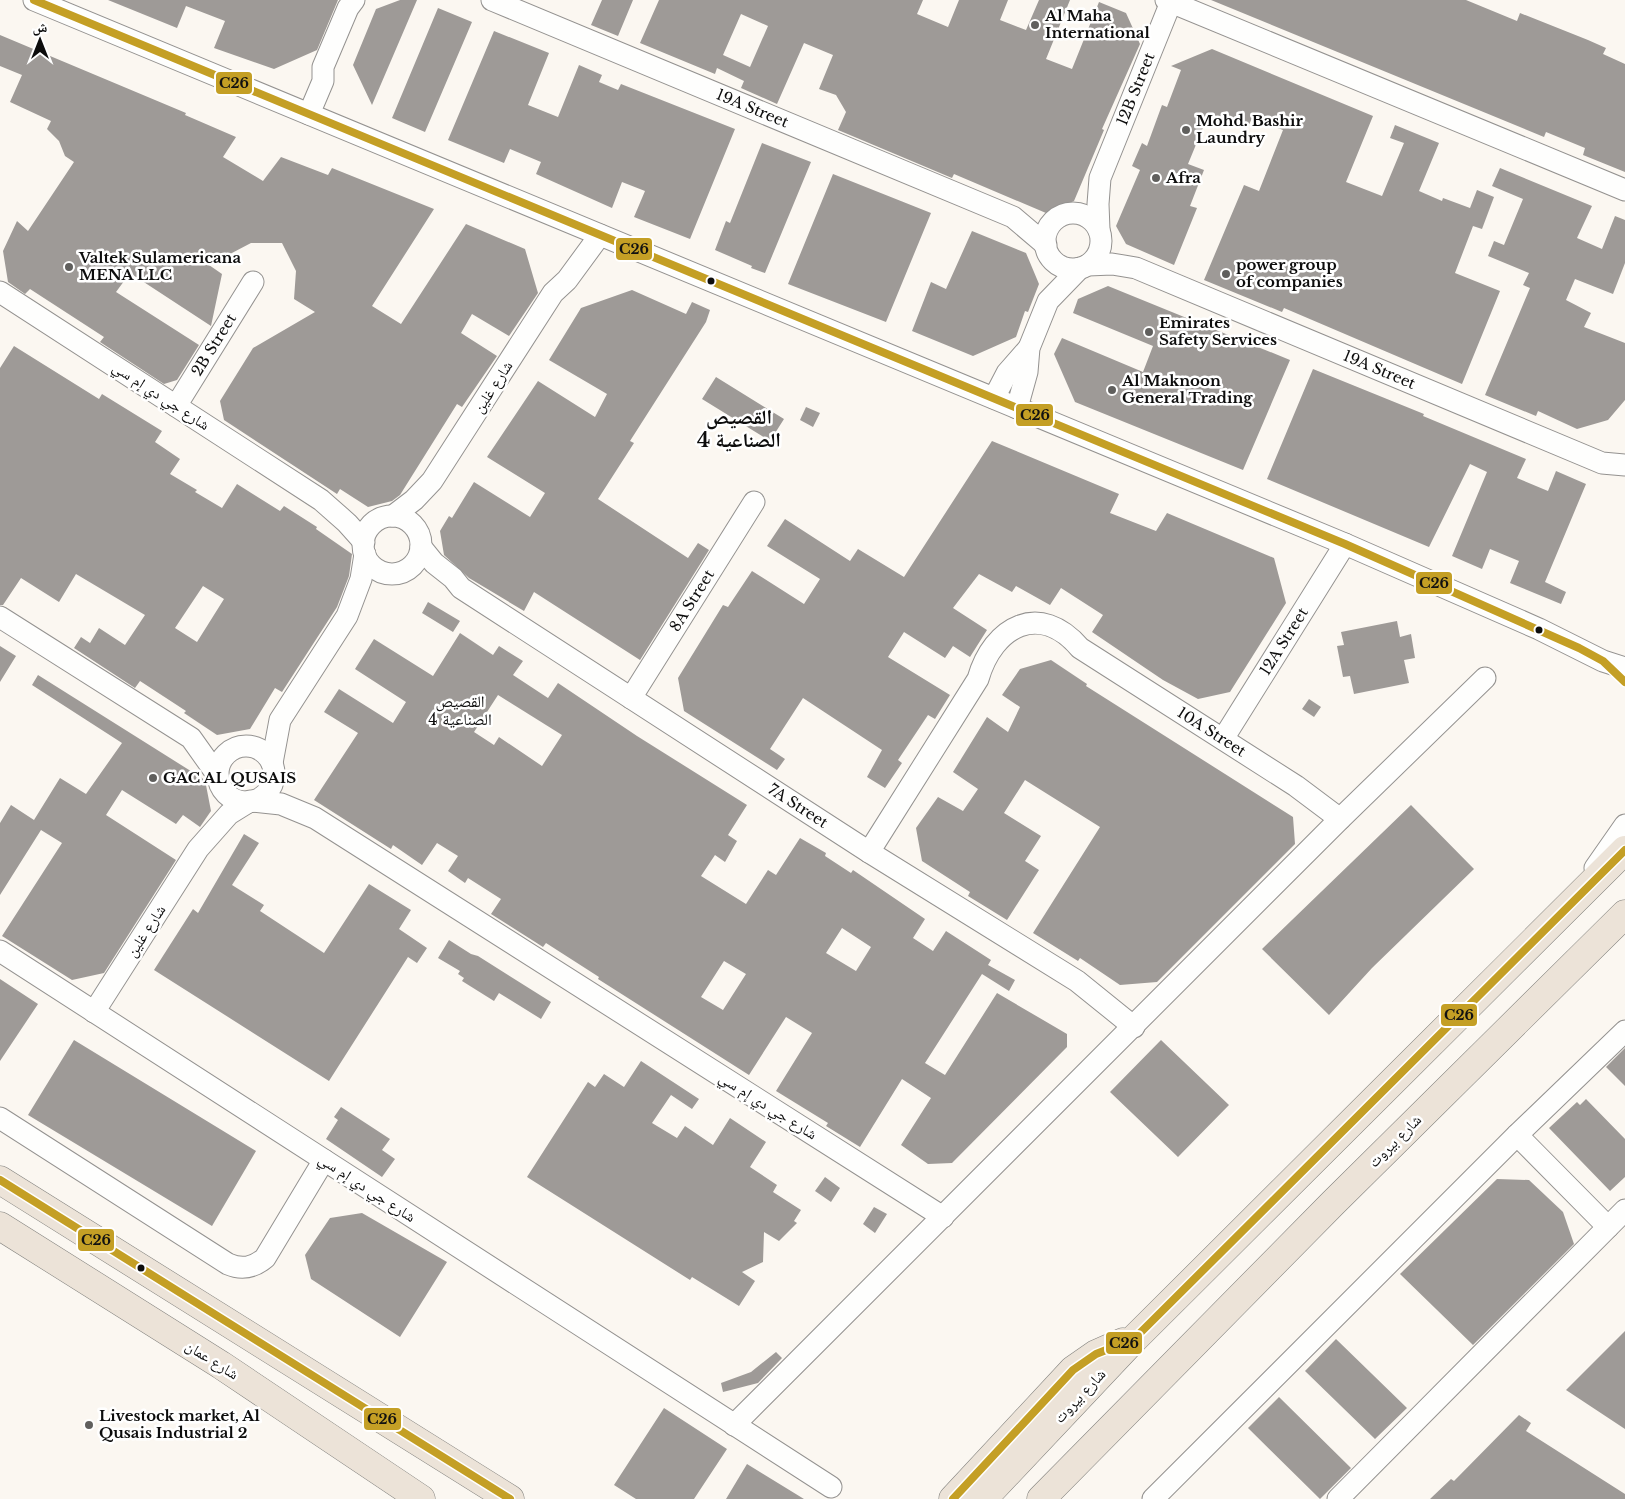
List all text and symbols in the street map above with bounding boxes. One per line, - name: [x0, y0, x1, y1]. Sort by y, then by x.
- place label: Al Maha International: [1044, 6, 1150, 42]
- north arrow: [15, 15, 65, 65]
- text: ش: [33, 18, 48, 36]
- marker: Al Maha International: [1029, 19, 1041, 31]
- street label: 12B Street: [1112, 49, 1159, 128]
- line badge: C26: [215, 71, 253, 95]
- text: C26: [219, 74, 249, 92]
- street label: 19A Street: [714, 84, 792, 132]
- place label: Mohd. Bashir Laundry: [1196, 111, 1303, 147]
- marker: Mohd. Bashir Laundry: [1180, 124, 1192, 136]
- place label: Afra: [1165, 168, 1201, 187]
- marker: Afra: [1150, 172, 1162, 184]
- line badge: C26: [615, 237, 653, 261]
- text: C26: [619, 240, 649, 258]
- place label: Valtek Sulamericana MENA LLC: [78, 248, 242, 284]
- place label: power group of companies: [1236, 255, 1343, 291]
- marker: Valtek Sulamericana MENA LLC: [63, 261, 75, 273]
- marker: power group of companies: [1220, 268, 1232, 280]
- unlabelled marker: [706, 276, 716, 286]
- street label: 2B Street: [187, 309, 240, 379]
- place label: Emirates Safety Services: [1159, 313, 1277, 349]
- marker: Emirates Safety Services: [1143, 326, 1155, 338]
- street label: 19A Street: [1340, 346, 1419, 393]
- street label: شارع جي دي إم سي: [108, 357, 214, 437]
- street label: شارع غلين: [469, 357, 517, 417]
- place label: Al Maknoon General Trading: [1121, 371, 1253, 407]
- marker: Al Maknoon General Trading: [1106, 384, 1118, 396]
- line badge: C26: [1015, 403, 1054, 427]
- district label: القصيص الصناعية 4: [697, 405, 781, 452]
- text: C26: [1020, 406, 1050, 424]
- street label: 8A Street: [665, 566, 718, 635]
- line badge: C26: [1415, 571, 1453, 595]
- text: C26: [1419, 574, 1449, 592]
- street label: 12A Street: [1255, 604, 1312, 679]
- unlabelled marker: [1534, 625, 1544, 635]
- district label: القصيص الصناعية 4: [428, 691, 492, 729]
- street label: 10A Street: [1174, 703, 1250, 761]
- place label: GAC AL QUSAIS: [163, 768, 296, 787]
- marker: GAC AL QUSAIS: [147, 772, 159, 784]
- street label: 7A Street: [765, 779, 832, 832]
- street label: شارع غلين: [122, 901, 170, 961]
- line badge: C26: [1440, 1003, 1478, 1027]
- text: C26: [1444, 1006, 1474, 1024]
- street label: شارع جي دي إم سي: [714, 1068, 821, 1146]
- street label: شارع بيروت: [1364, 1110, 1426, 1172]
- street label: شارع جي دي إم سي: [314, 1149, 420, 1229]
- line badge: C26: [77, 1228, 115, 1252]
- text: C26: [81, 1231, 111, 1249]
- unlabelled marker: [136, 1263, 146, 1273]
- line badge: C26: [1105, 1331, 1143, 1355]
- text: C26: [1109, 1334, 1139, 1352]
- street label: شارع عمان: [182, 1336, 242, 1384]
- street label: شارع بيروت: [1050, 1365, 1110, 1427]
- place label: Livestock market, Al Qusais Industrial 2: [99, 1406, 260, 1442]
- line badge: C26: [363, 1407, 402, 1431]
- text: C26: [367, 1410, 397, 1428]
- marker: Livestock market, Al Qusais Industrial 2: [83, 1419, 95, 1431]

